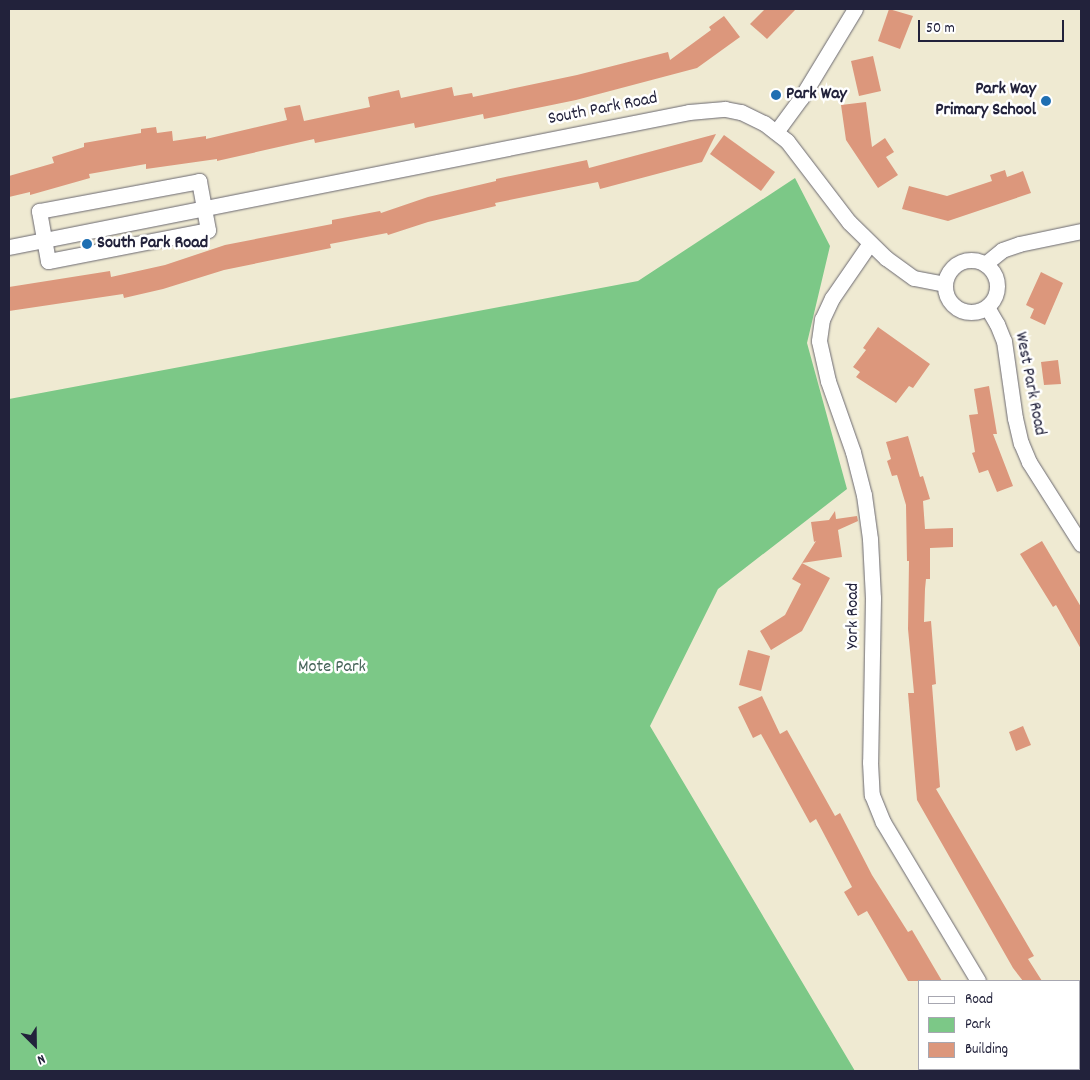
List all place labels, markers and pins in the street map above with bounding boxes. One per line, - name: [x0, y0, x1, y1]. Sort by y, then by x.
- place label: Park Way Primary School: [935, 80, 1036, 122]
- place label: Park Way: [786, 84, 847, 106]
- marker: Park Way: [770, 89, 782, 101]
- marker: Park Way Primary School: [1040, 95, 1052, 107]
- place label: South Park Road: [97, 233, 208, 255]
- marker: South Park Road: [81, 238, 93, 250]

